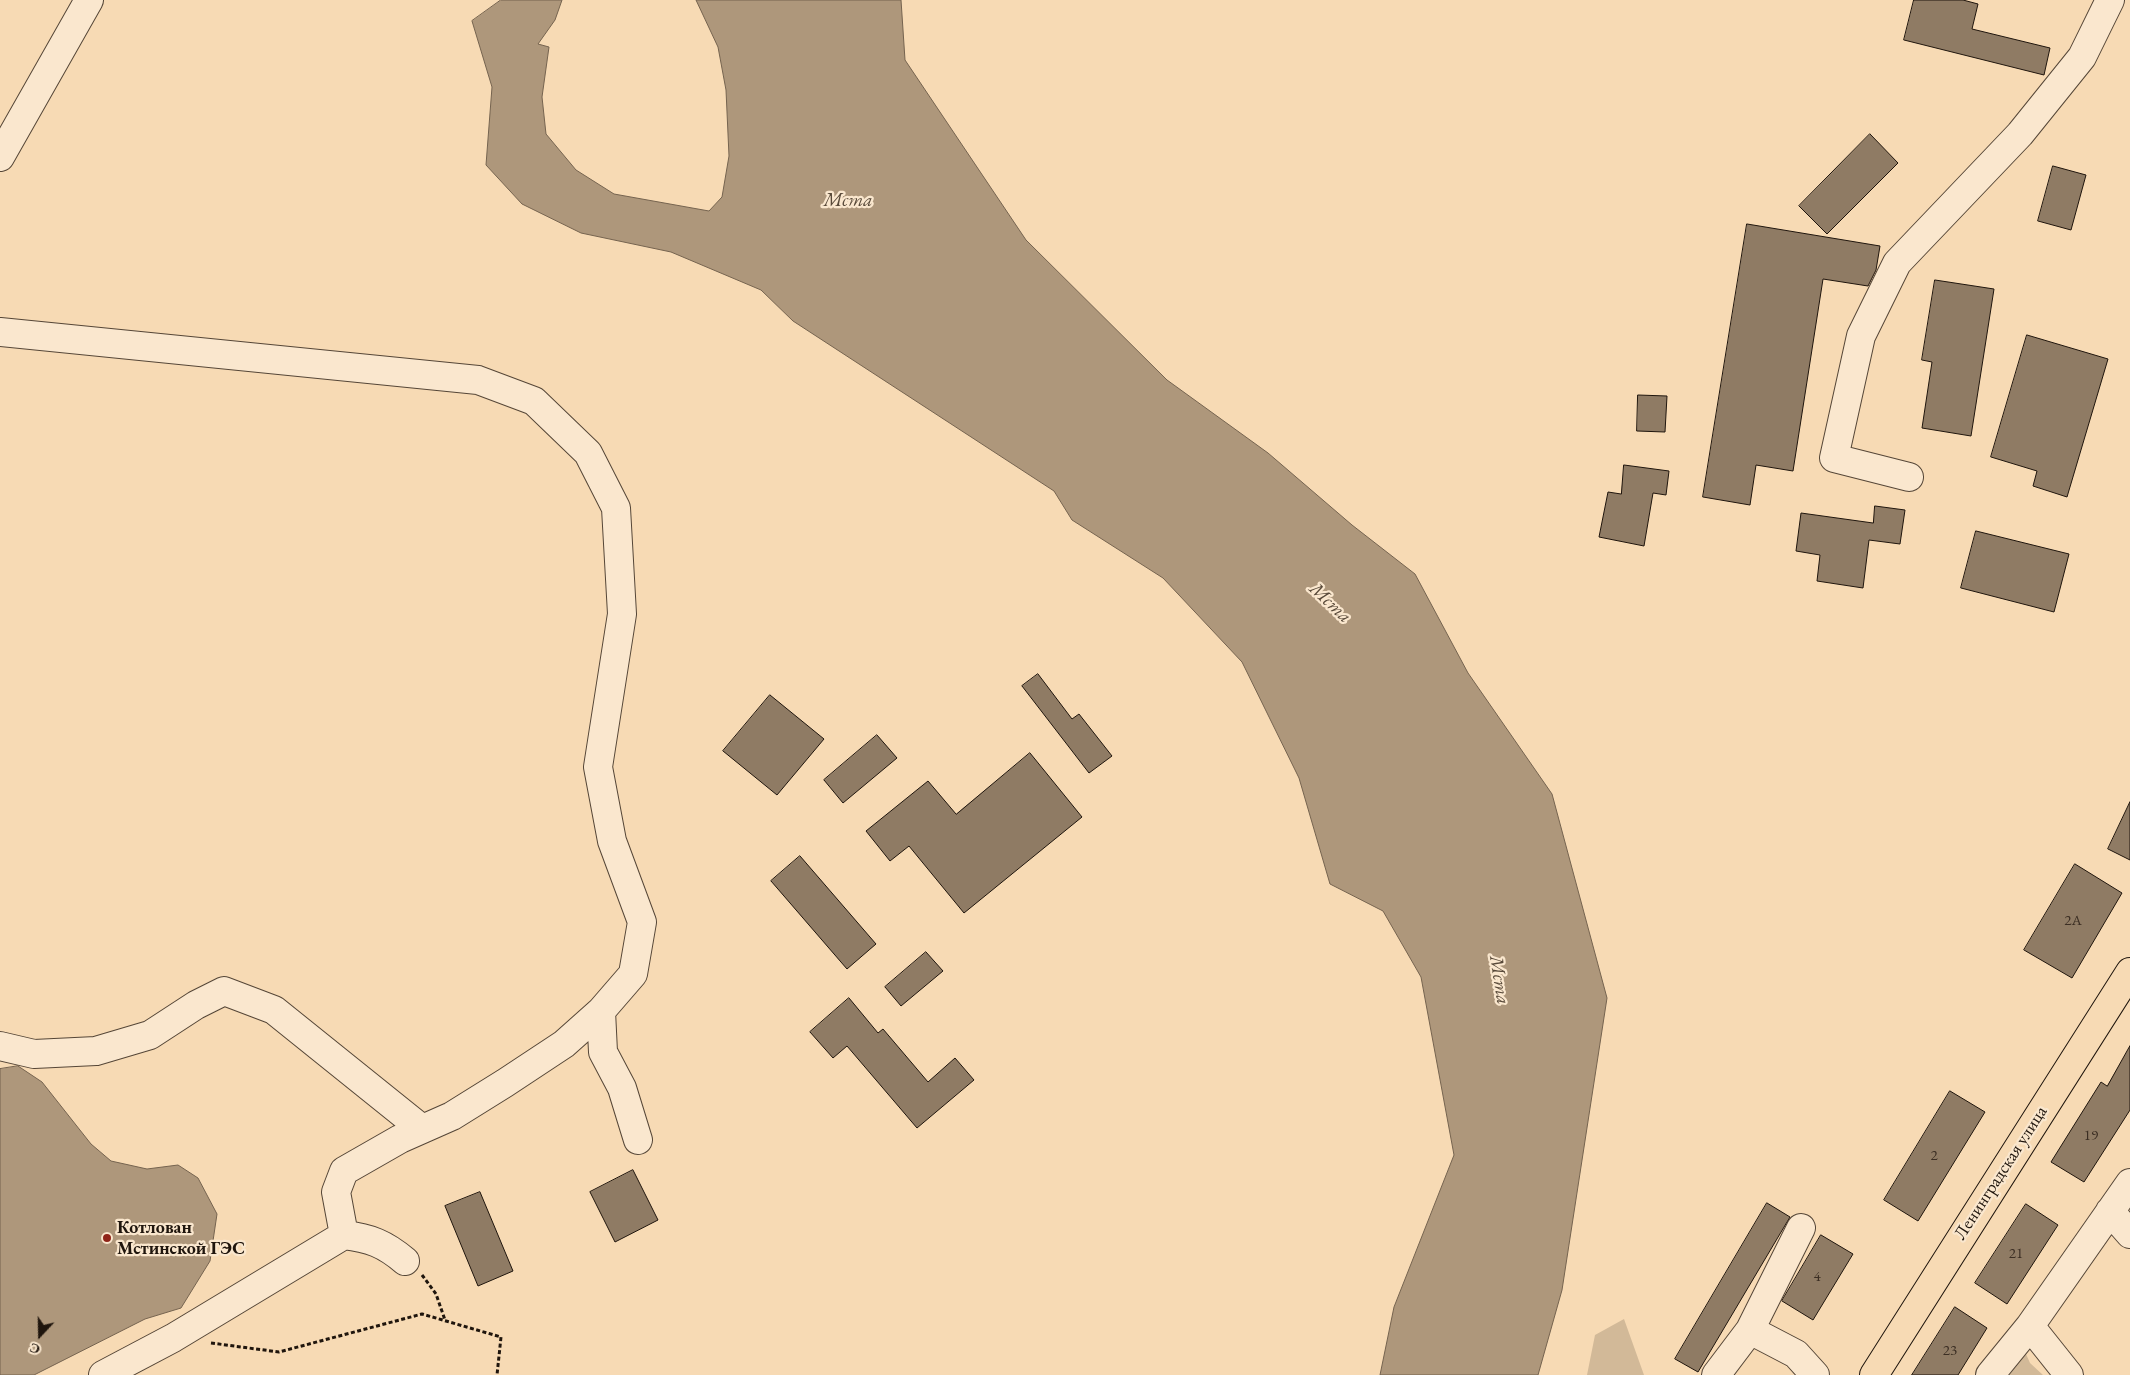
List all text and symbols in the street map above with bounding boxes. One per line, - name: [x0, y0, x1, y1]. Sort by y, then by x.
- water label: Мста: [823, 190, 873, 212]
- water label: Мста: [1304, 578, 1356, 628]
- house number: 2А: [2064, 912, 2082, 930]
- water label: Мста: [1484, 954, 1514, 1006]
- street label: Ленинградская улица: [1950, 1102, 2052, 1244]
- house number: 19: [2084, 1127, 2098, 1145]
- house number: 2: [1930, 1147, 1938, 1165]
- place label: Котлован Мстинской ГЭС: [117, 1217, 245, 1260]
- marker: Котлован Мстинской ГЭС: [101, 1232, 113, 1244]
- house number: 21: [2009, 1245, 2023, 1263]
- house number: 4: [1813, 1268, 1821, 1286]
- north arrow: [15, 1310, 65, 1360]
- text: С: [27, 1339, 42, 1359]
- house number: 23: [1943, 1342, 1957, 1360]

